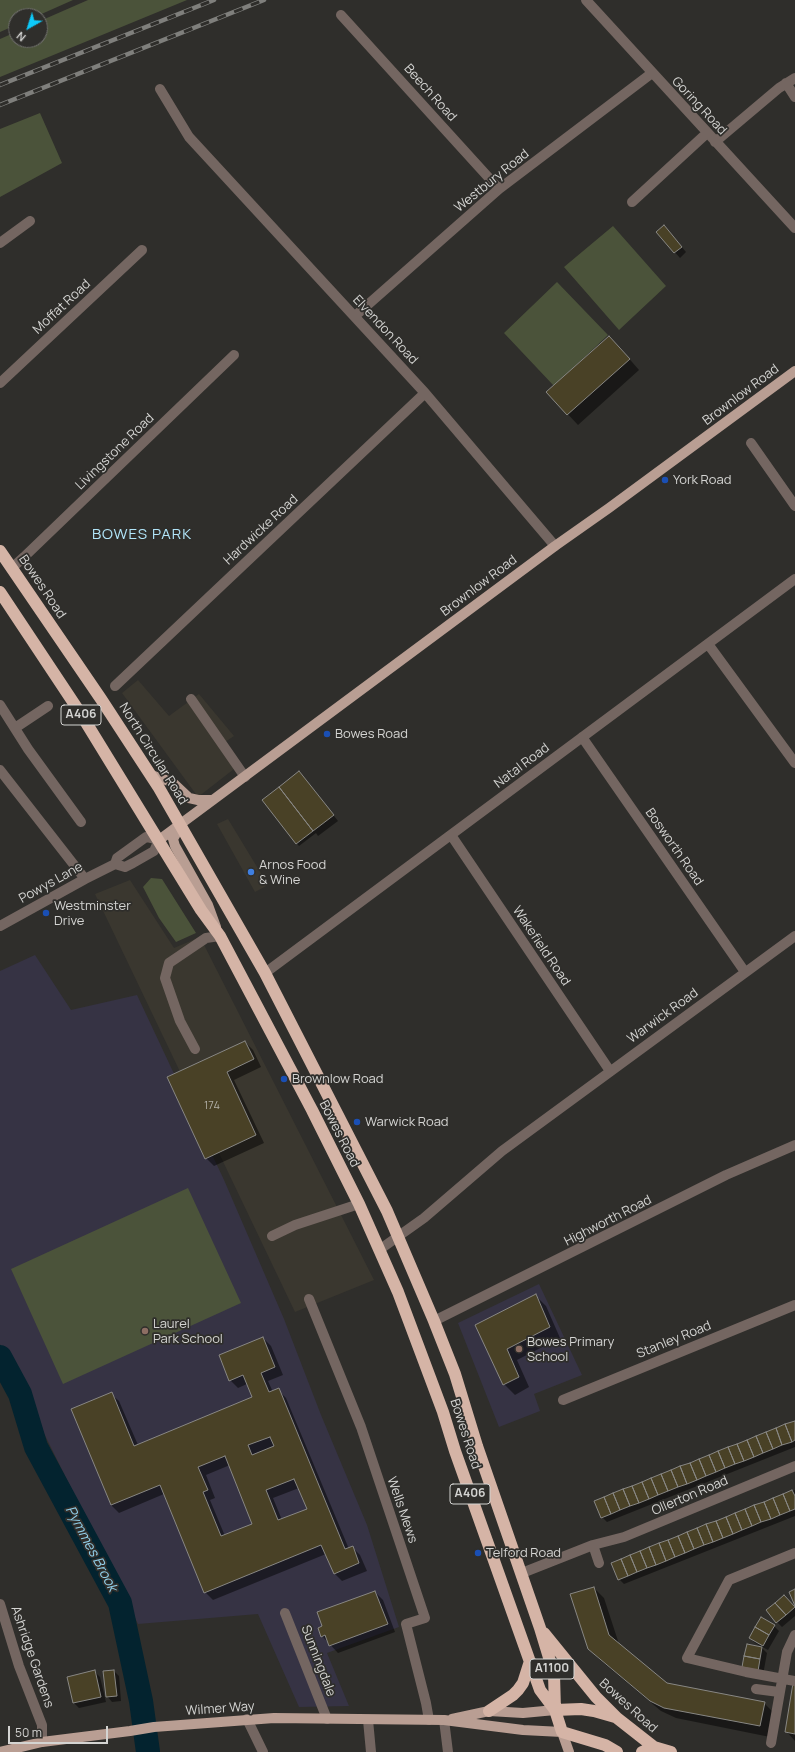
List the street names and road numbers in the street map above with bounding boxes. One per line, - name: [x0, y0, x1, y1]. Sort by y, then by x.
- street label: Beech Road: [400, 61, 460, 125]
- street label: Goring Road: [668, 74, 730, 138]
- street label: Westbury Road: [452, 146, 532, 216]
- street label: Moffat Road: [30, 276, 94, 338]
- street label: Elvendon Road: [349, 292, 421, 368]
- street label: Brownlow Road: [700, 361, 782, 429]
- street label: Livingstone Road: [73, 411, 157, 493]
- street label: Hardwicke Road: [221, 492, 301, 568]
- street label: Bowes Road: [15, 552, 69, 622]
- street label: Brownlow Road: [438, 552, 520, 620]
- street label: North Circular Road: [115, 700, 191, 808]
- road number: A406: [61, 705, 101, 725]
- street label: Natal Road: [491, 740, 553, 792]
- street label: Bosworth Road: [642, 805, 706, 889]
- street label: Powys Lane: [16, 859, 86, 907]
- street label: Wakefield Road: [509, 903, 573, 989]
- street label: Warwick Road: [625, 985, 701, 1047]
- street label: Bowes Road: [315, 1098, 363, 1170]
- street label: Highworth Road: [562, 1192, 654, 1250]
- street label: Stanley Road: [634, 1318, 714, 1362]
- street label: Bowes Road: [446, 1397, 484, 1471]
- street label: Ollerton Road: [649, 1473, 731, 1519]
- street label: Wells Mews: [383, 1475, 421, 1545]
- road number: A406: [450, 1484, 490, 1504]
- street label: Ashridge Gardens: [7, 1604, 57, 1710]
- street label: Sunningdale: [297, 1623, 339, 1699]
- road number: A1100: [530, 1659, 574, 1679]
- street label: Bowes Road: [596, 1676, 660, 1736]
- street label: Wilmer Way: [185, 1699, 255, 1719]

